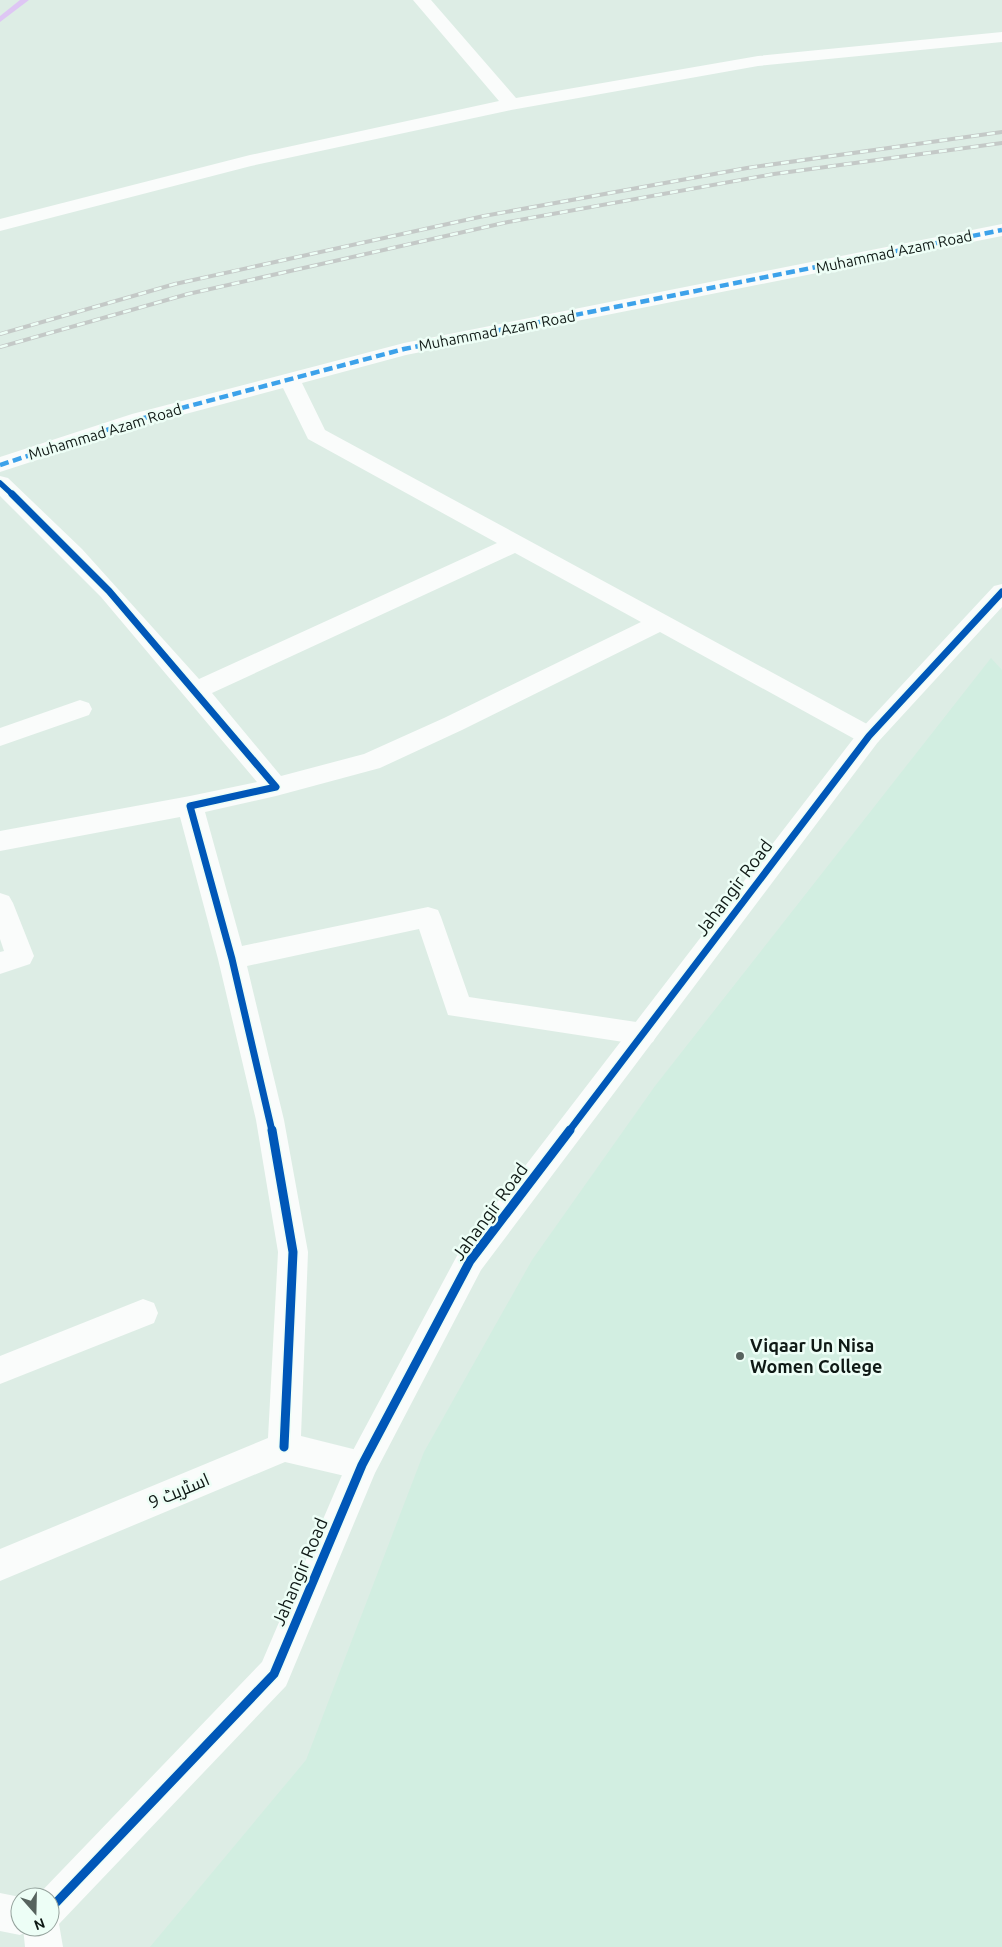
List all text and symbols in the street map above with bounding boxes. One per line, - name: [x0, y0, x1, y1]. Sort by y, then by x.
- street label: Muhammad Azam Road: [814, 227, 974, 276]
- street label: Muhammad Azam Road: [417, 307, 577, 354]
- street label: Muhammad Azam Road: [26, 400, 183, 463]
- street label: Jahangir Road: [691, 835, 776, 939]
- street label: Jahangir Road: [447, 1159, 531, 1264]
- place label: Viqaar Un Nisa Women College: [750, 1335, 882, 1376]
- marker: Viqaar Un Nisa Women College: [734, 1350, 746, 1362]
- street label: اسٹریٹ 9: [145, 1468, 213, 1514]
- street label: Jahangir Road: [267, 1515, 331, 1628]
- north arrow: [10, 1887, 60, 1937]
- text: N: [32, 1915, 47, 1934]

